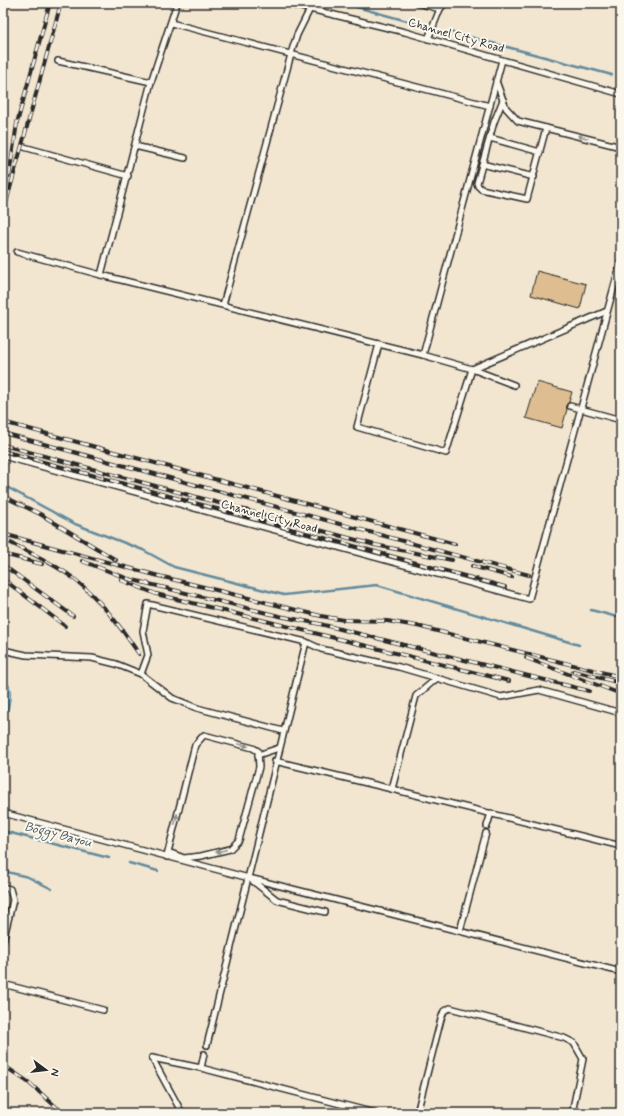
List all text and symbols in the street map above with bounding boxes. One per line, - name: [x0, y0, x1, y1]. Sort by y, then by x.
- street label: Channel City Road: [406, 15, 506, 57]
- one-way arrow: [577, 134, 589, 140]
- street label: Channel City Road: [219, 496, 319, 538]
- one-way arrow: [237, 742, 249, 748]
- one-way arrow: [174, 812, 180, 825]
- water label: Boggy Bayou: [22, 818, 94, 854]
- one-way arrow: [215, 848, 227, 854]
- north arrow: [26, 1050, 66, 1090]
- text: N: [47, 1067, 62, 1078]

